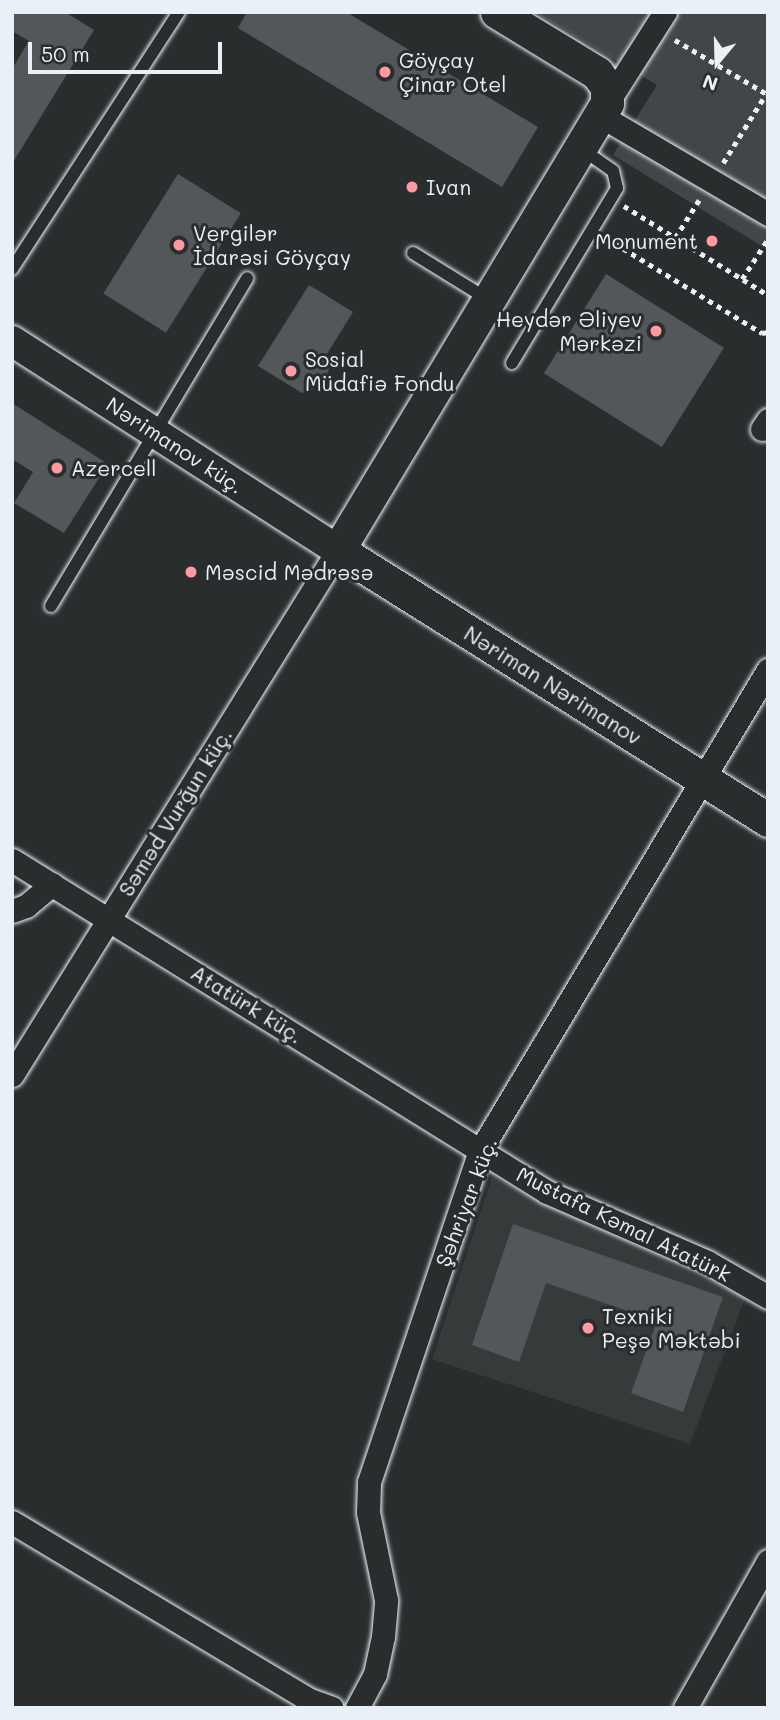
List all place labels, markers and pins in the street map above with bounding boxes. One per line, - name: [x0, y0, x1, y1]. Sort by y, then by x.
- place label: Göyçay Çinar Otel: [399, 47, 507, 97]
- marker: Göyçay Çinar Otel: [377, 64, 393, 80]
- place label: Ivan: [426, 174, 471, 200]
- marker: Ivan: [404, 179, 420, 195]
- place label: Vergilər İdarəsi Göyçay: [193, 220, 351, 270]
- place label: Monument: [595, 228, 698, 254]
- marker: Monument: [704, 233, 720, 249]
- marker: Vergilər İdarəsi Göyçay: [171, 237, 187, 253]
- place label: Heydər Əliyev Mərkəzi: [496, 306, 642, 356]
- marker: Heydər Əliyev Mərkəzi: [648, 323, 664, 339]
- place label: Sosial Müdafiə Fondu: [305, 346, 455, 396]
- marker: Sosial Müdafiə Fondu: [283, 363, 299, 379]
- place label: Azercell: [71, 455, 157, 481]
- marker: Azercell: [49, 460, 65, 476]
- place label: Məscid Mədrəsə: [205, 559, 374, 585]
- marker: Məscid Mədrəsə: [183, 564, 199, 580]
- place label: Texniki Peşə Məktəbi: [602, 1303, 741, 1353]
- marker: Texniki Peşə Məktəbi: [580, 1320, 596, 1336]

